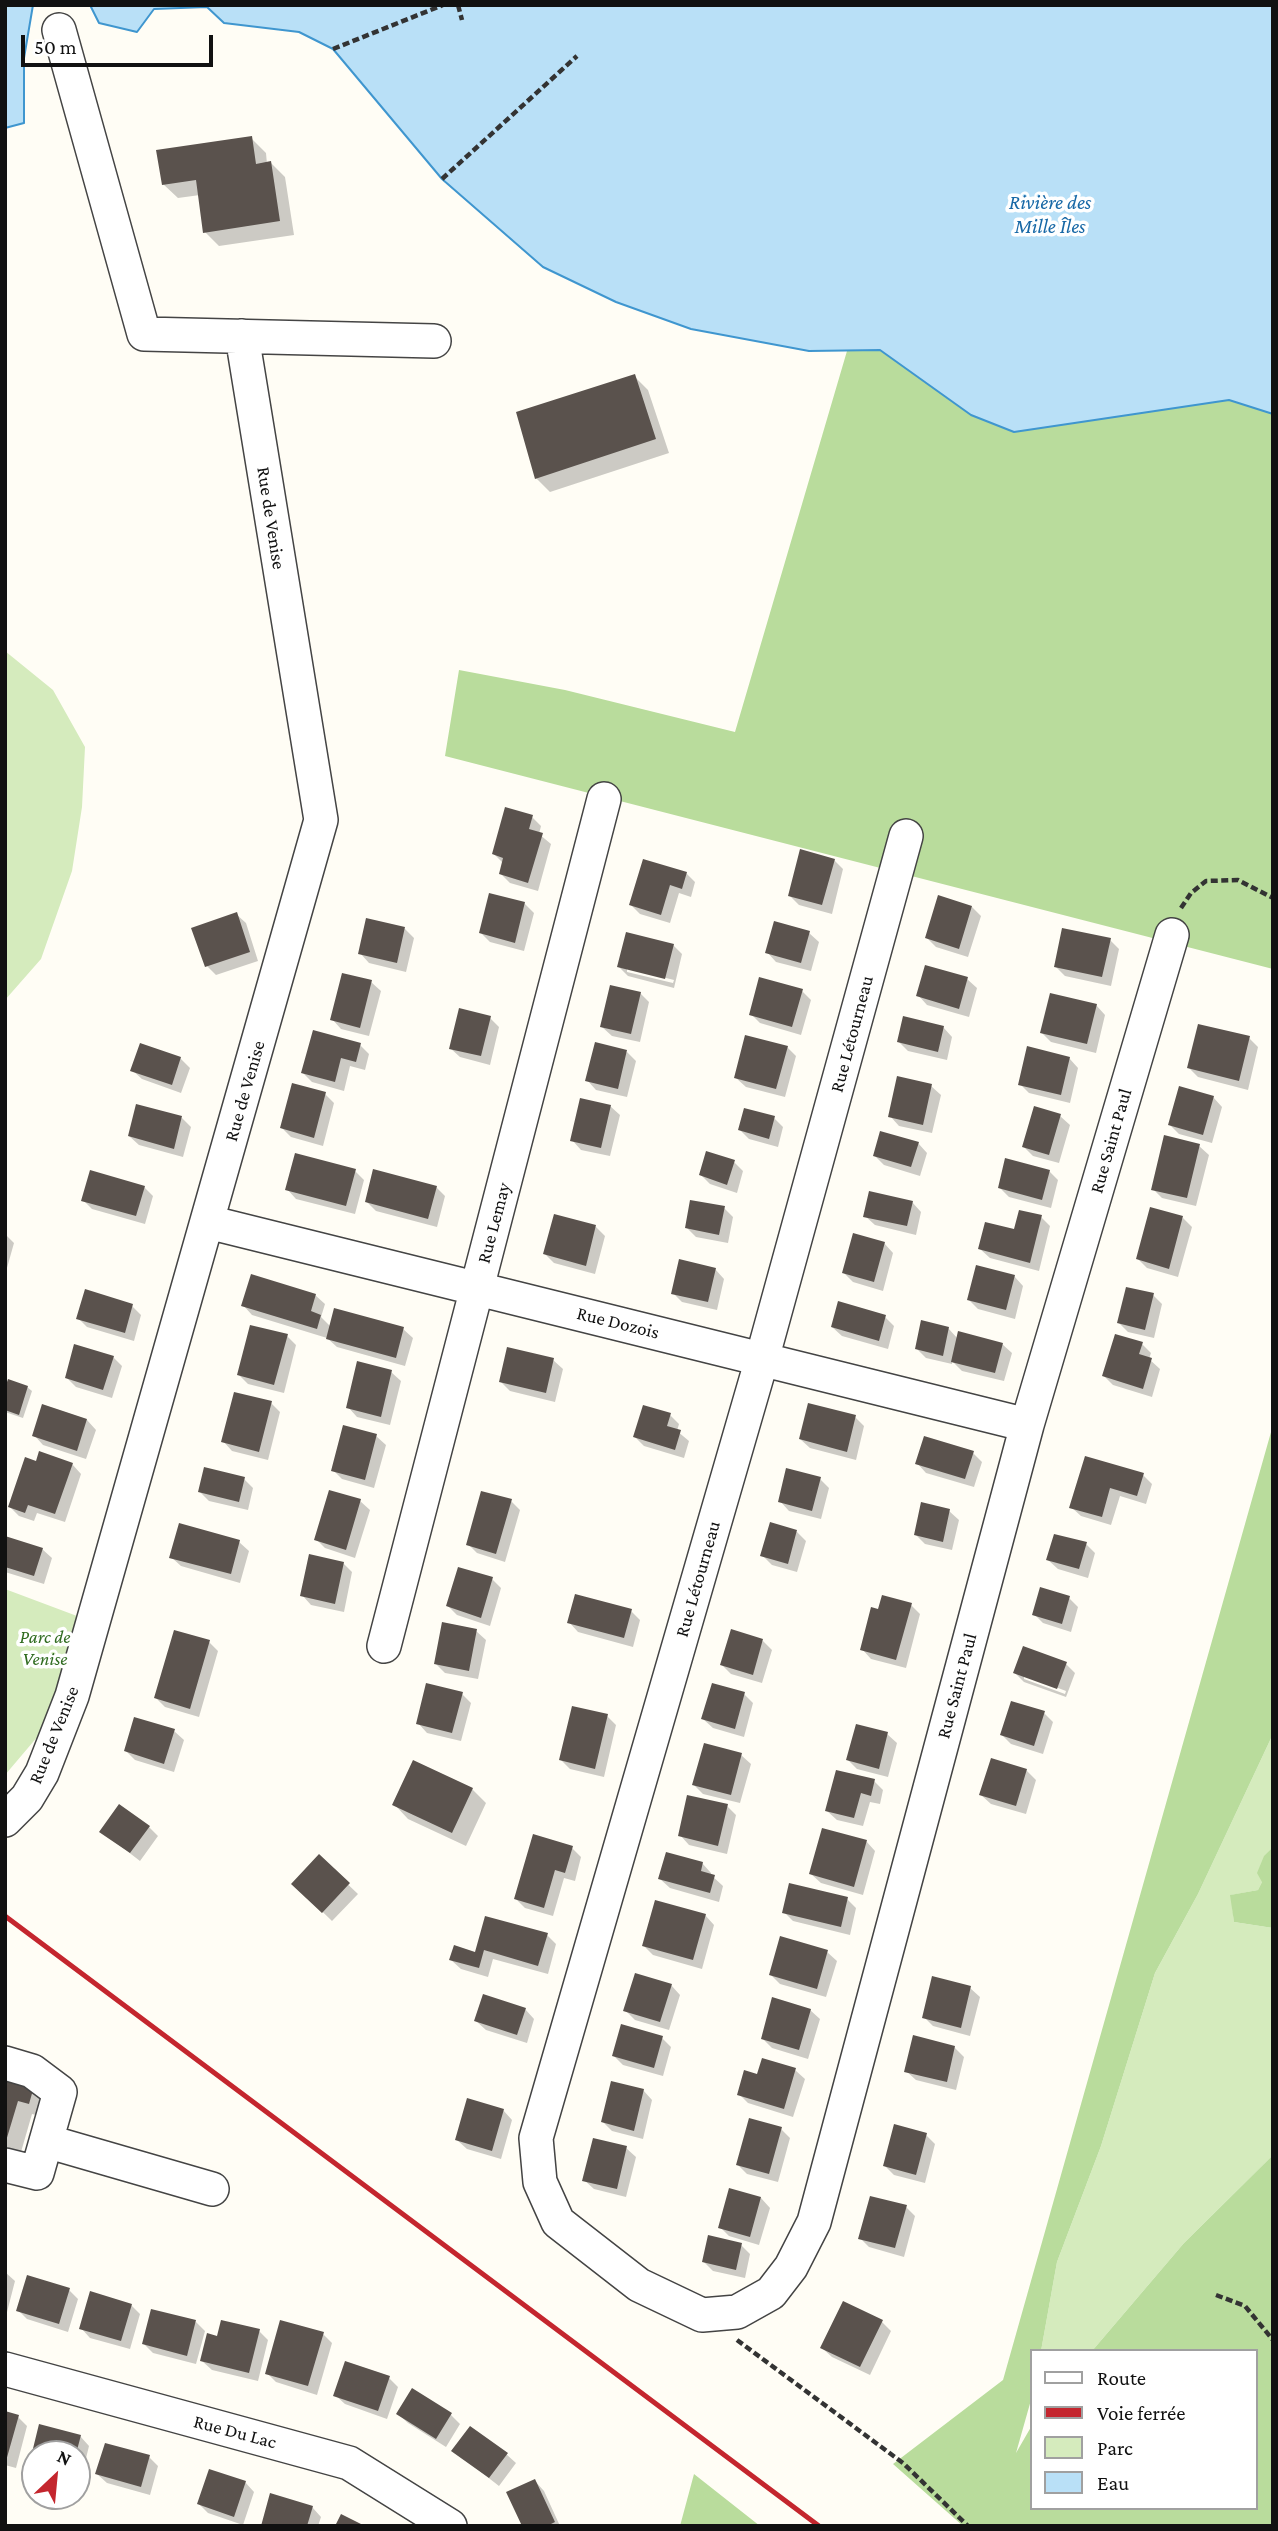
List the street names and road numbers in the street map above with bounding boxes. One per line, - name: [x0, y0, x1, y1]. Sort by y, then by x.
- street label: Rue de Venise: [252, 465, 290, 571]
- street label: Rue Létourneau: [825, 973, 879, 1095]
- street label: Rue de Venise: [220, 1038, 270, 1144]
- street label: Rue Saint Paul: [1085, 1086, 1137, 1196]
- street label: Rue Lemay: [472, 1180, 516, 1266]
- street label: Rue Dozois: [574, 1302, 662, 1344]
- street label: Rue Létourneau: [671, 1518, 725, 1640]
- street label: Rue Saint Paul: [932, 1631, 982, 1741]
- street label: Rue de Venise: [24, 1683, 84, 1787]
- street label: Rue Du Lac: [191, 2410, 279, 2454]

